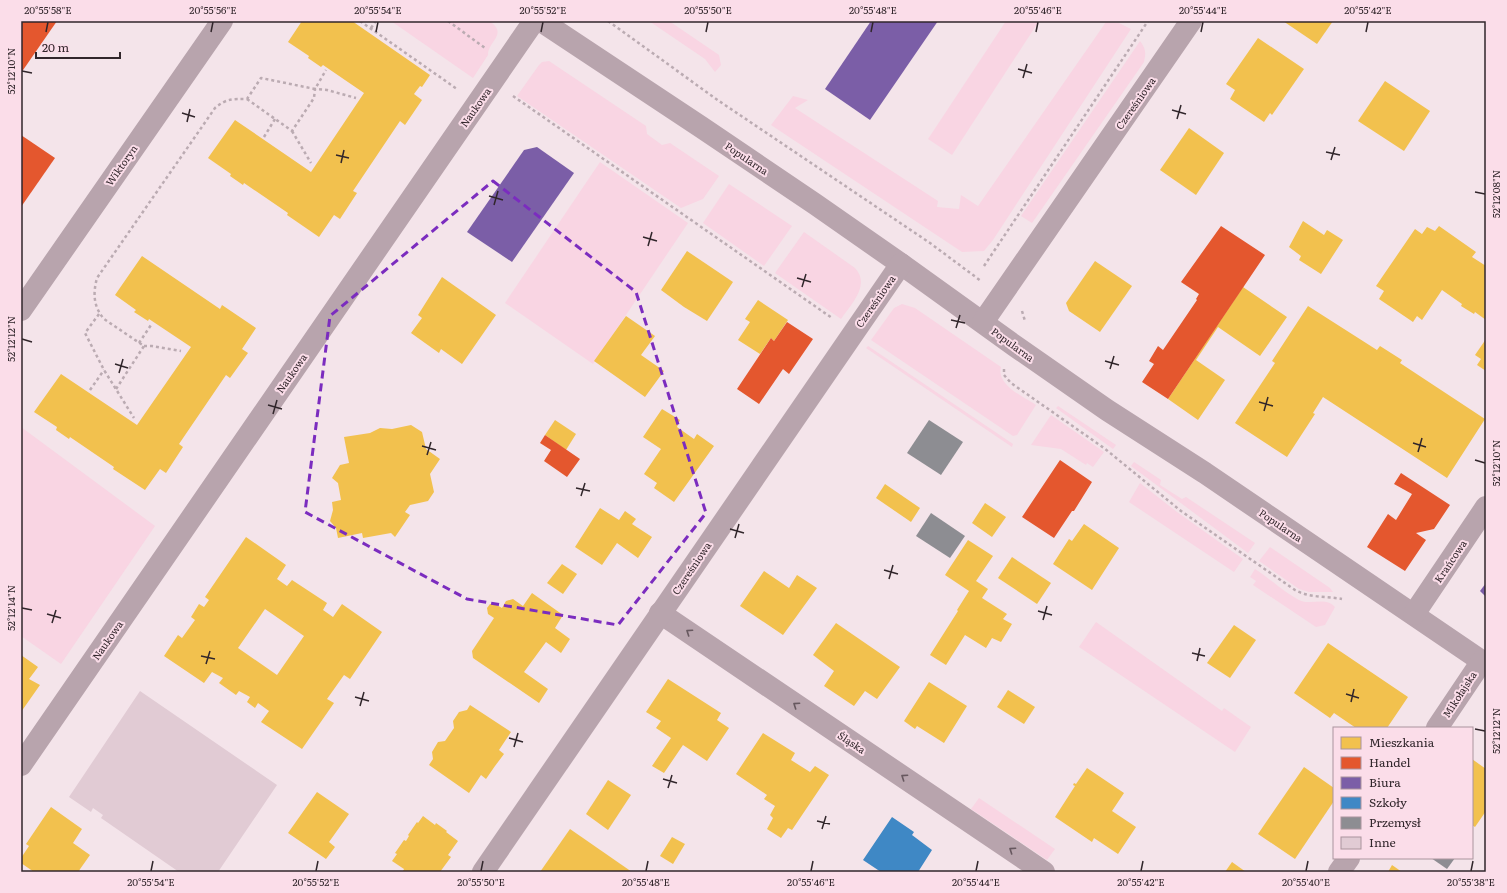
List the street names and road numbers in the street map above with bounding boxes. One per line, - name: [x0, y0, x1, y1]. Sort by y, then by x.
- street label: Czereśniowa: [1111, 73, 1159, 132]
- street label: Naukowa: [456, 84, 494, 130]
- street label: Popularna: [722, 138, 772, 178]
- street label: Wiktoryn: [101, 141, 141, 189]
- street label: Czereśniowa: [851, 271, 899, 330]
- street label: Popularna: [989, 323, 1038, 365]
- street label: Naukowa: [272, 350, 310, 396]
- street label: Popularna: [1256, 505, 1306, 545]
- street label: Krańcowa: [1430, 536, 1470, 585]
- street label: Czereśniowa: [668, 538, 715, 597]
- street label: Naukowa: [88, 617, 126, 663]
- street label: Mikołajska: [1438, 667, 1480, 720]
- street label: Śląska: [835, 727, 869, 757]

